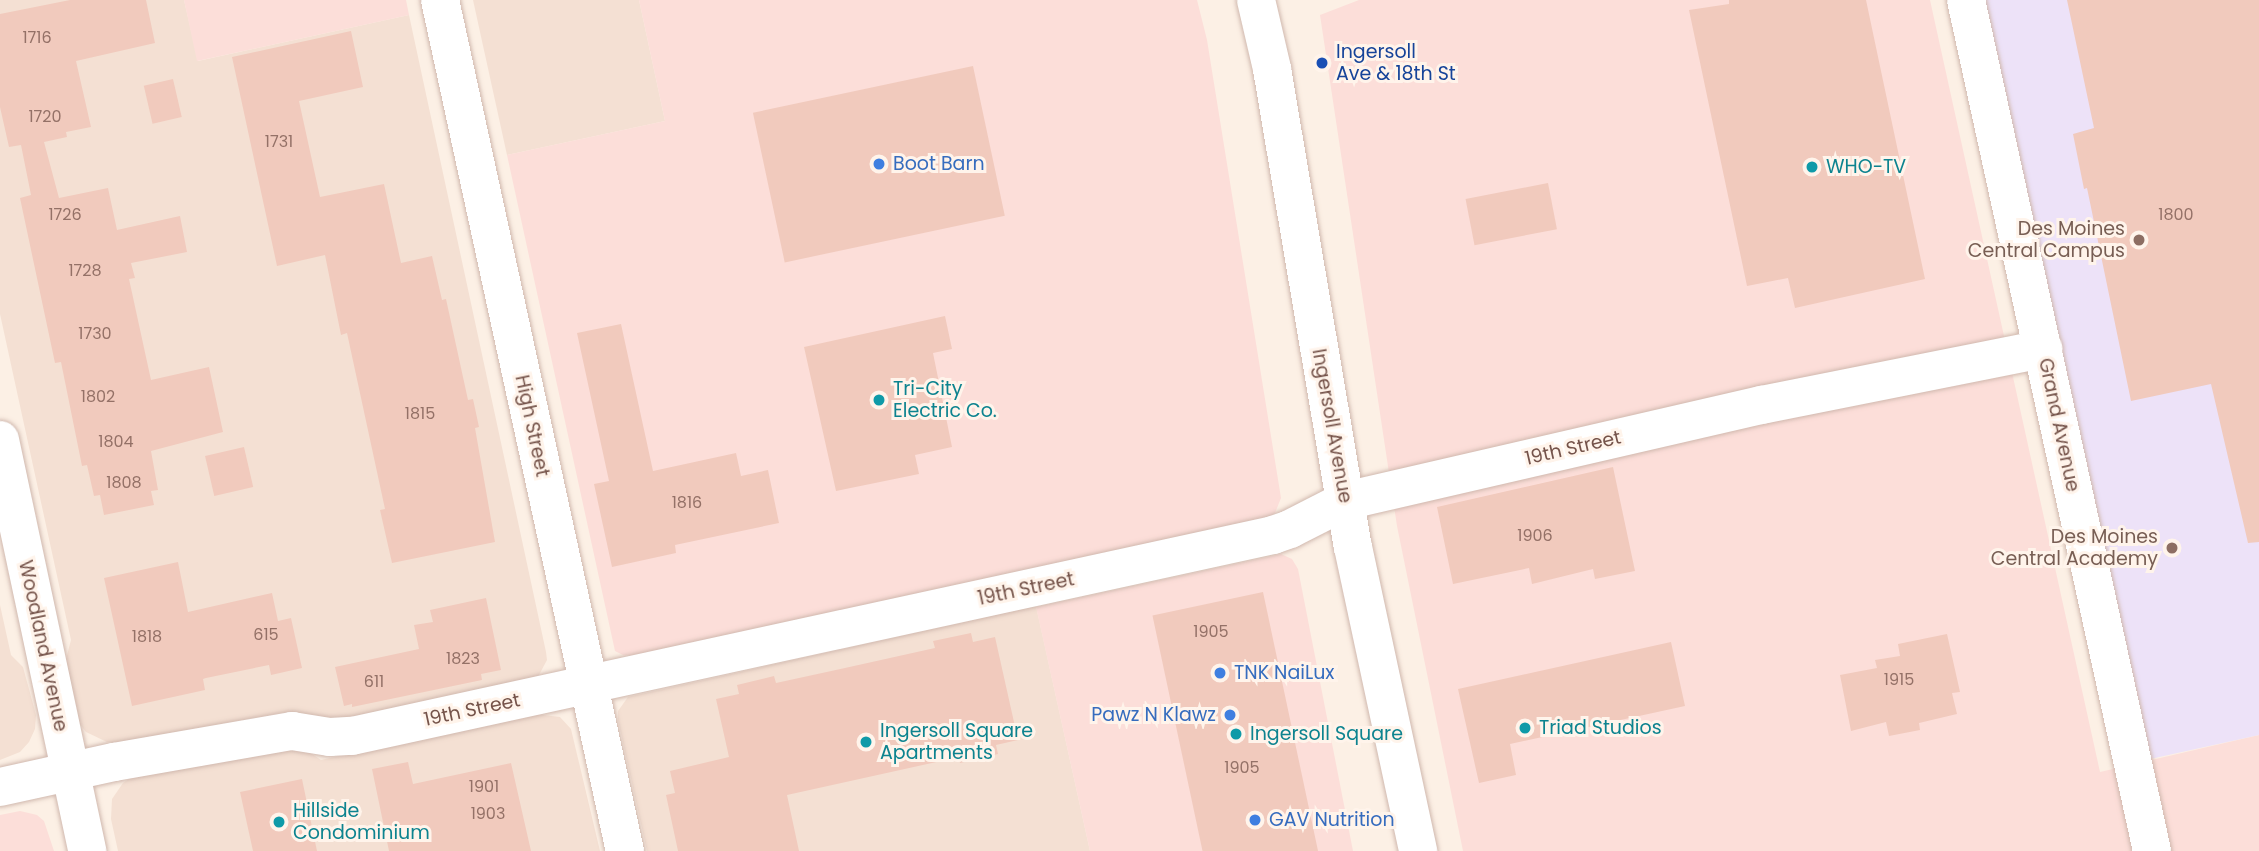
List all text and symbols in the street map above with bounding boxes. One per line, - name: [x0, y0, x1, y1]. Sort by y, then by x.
- house number: 1716: [22, 28, 52, 48]
- place label: Ingersoll Ave & 18th St: [1336, 41, 1456, 85]
- marker: Ingersoll Ave & 18th St: [1314, 55, 1330, 71]
- house number: 1720: [28, 107, 62, 127]
- house number: 1731: [265, 132, 293, 152]
- place label: Boot Barn: [893, 153, 985, 175]
- marker: Boot Barn: [871, 156, 887, 172]
- place label: WHO-TV: [1826, 156, 1906, 178]
- marker: WHO-TV: [1804, 159, 1820, 175]
- house number: 1726: [48, 205, 82, 225]
- house number: 1800: [2158, 205, 2194, 225]
- place label: Des Moines Central Campus: [1968, 218, 2125, 262]
- marker: Des Moines Central Campus: [2131, 232, 2147, 248]
- house number: 1728: [68, 261, 102, 281]
- house number: 1730: [78, 324, 112, 344]
- street label: Ingersoll Avenue: [1307, 347, 1357, 505]
- street label: Grand Avenue: [2034, 356, 2084, 494]
- street label: High Street: [510, 373, 554, 479]
- place label: Tri-City Electric Co.: [893, 378, 997, 422]
- house number: 1802: [81, 387, 115, 407]
- marker: Tri-City Electric Co.: [871, 392, 887, 408]
- house number: 1815: [405, 404, 435, 424]
- street label: 19th Street: [1523, 426, 1623, 470]
- house number: 1804: [98, 432, 134, 452]
- house number: 1808: [106, 473, 142, 493]
- house number: 1816: [672, 493, 702, 513]
- house number: 1906: [1517, 526, 1553, 546]
- place label: Des Moines Central Academy: [1991, 526, 2158, 570]
- marker: Des Moines Central Academy: [2164, 540, 2180, 556]
- street label: Woodland Avenue: [14, 558, 72, 734]
- street label: 19th Street: [976, 568, 1076, 610]
- house number: 1905: [1193, 622, 1229, 642]
- house number: 615: [253, 625, 279, 645]
- house number: 1818: [132, 627, 162, 647]
- house number: 1823: [446, 649, 480, 669]
- place label: TNK NaiLux: [1234, 662, 1334, 684]
- marker: TNK NaiLux: [1212, 665, 1228, 681]
- house number: 1915: [1884, 670, 1914, 690]
- house number: 611: [364, 672, 384, 692]
- street label: 19th Street: [422, 689, 522, 731]
- place label: Pawz N Klawz: [1091, 704, 1216, 726]
- marker: Pawz N Klawz: [1222, 707, 1238, 723]
- place label: Triad Studios: [1539, 717, 1662, 739]
- place label: Ingersoll Square Apartments: [880, 720, 1033, 764]
- marker: Triad Studios: [1517, 720, 1533, 736]
- place label: Ingersoll Square: [1250, 723, 1403, 745]
- marker: Ingersoll Square: [1228, 726, 1244, 742]
- marker: Ingersoll Square Apartments: [858, 734, 874, 750]
- house number: 1905: [1224, 758, 1260, 778]
- house number: 1901: [469, 777, 499, 797]
- place label: Hillside Condominium: [293, 800, 430, 844]
- house number: 1903: [471, 804, 505, 824]
- place label: GAV Nutrition: [1269, 809, 1395, 831]
- marker: GAV Nutrition: [1247, 812, 1263, 828]
- marker: Hillside Condominium: [271, 814, 287, 830]

